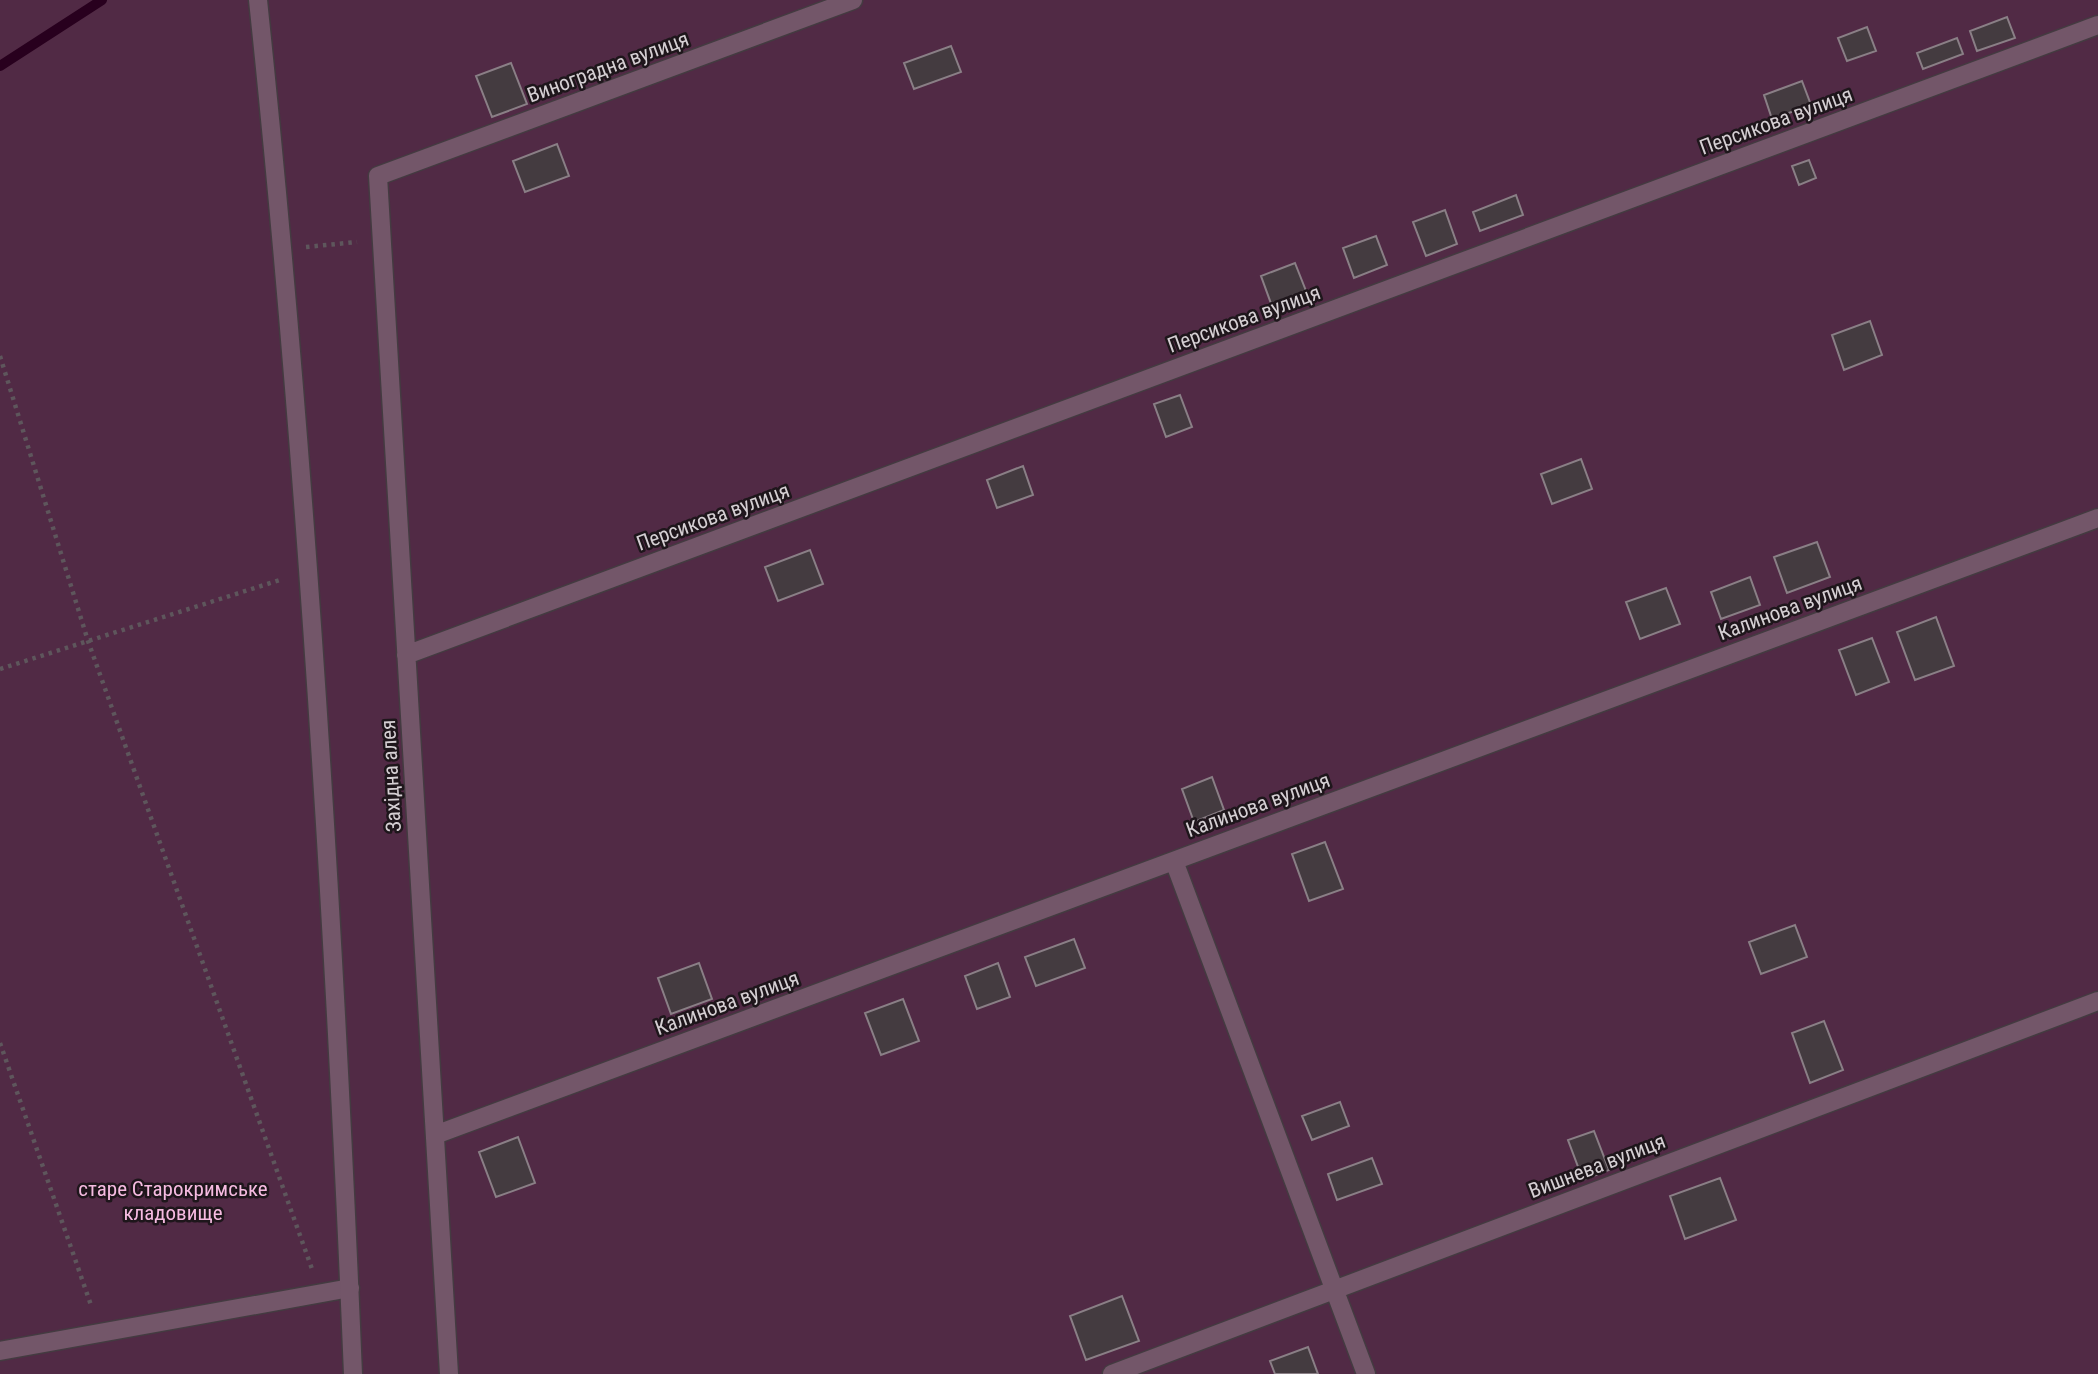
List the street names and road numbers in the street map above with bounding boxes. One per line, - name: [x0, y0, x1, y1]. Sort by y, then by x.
- street label: Виноградна вулиця: [524, 27, 692, 107]
- street label: Персикова вулиця: [1696, 82, 1856, 160]
- street label: Персикова вулиця: [1164, 280, 1324, 358]
- street label: Персикова вулиця: [633, 478, 793, 556]
- street label: Калинова вулиця: [1715, 571, 1865, 645]
- street label: Західна алея: [376, 719, 406, 833]
- street label: Калинова вулиця: [1183, 768, 1333, 842]
- street label: Калинова вулиця: [652, 966, 802, 1040]
- street label: Вишнева вулиця: [1525, 1129, 1669, 1203]

